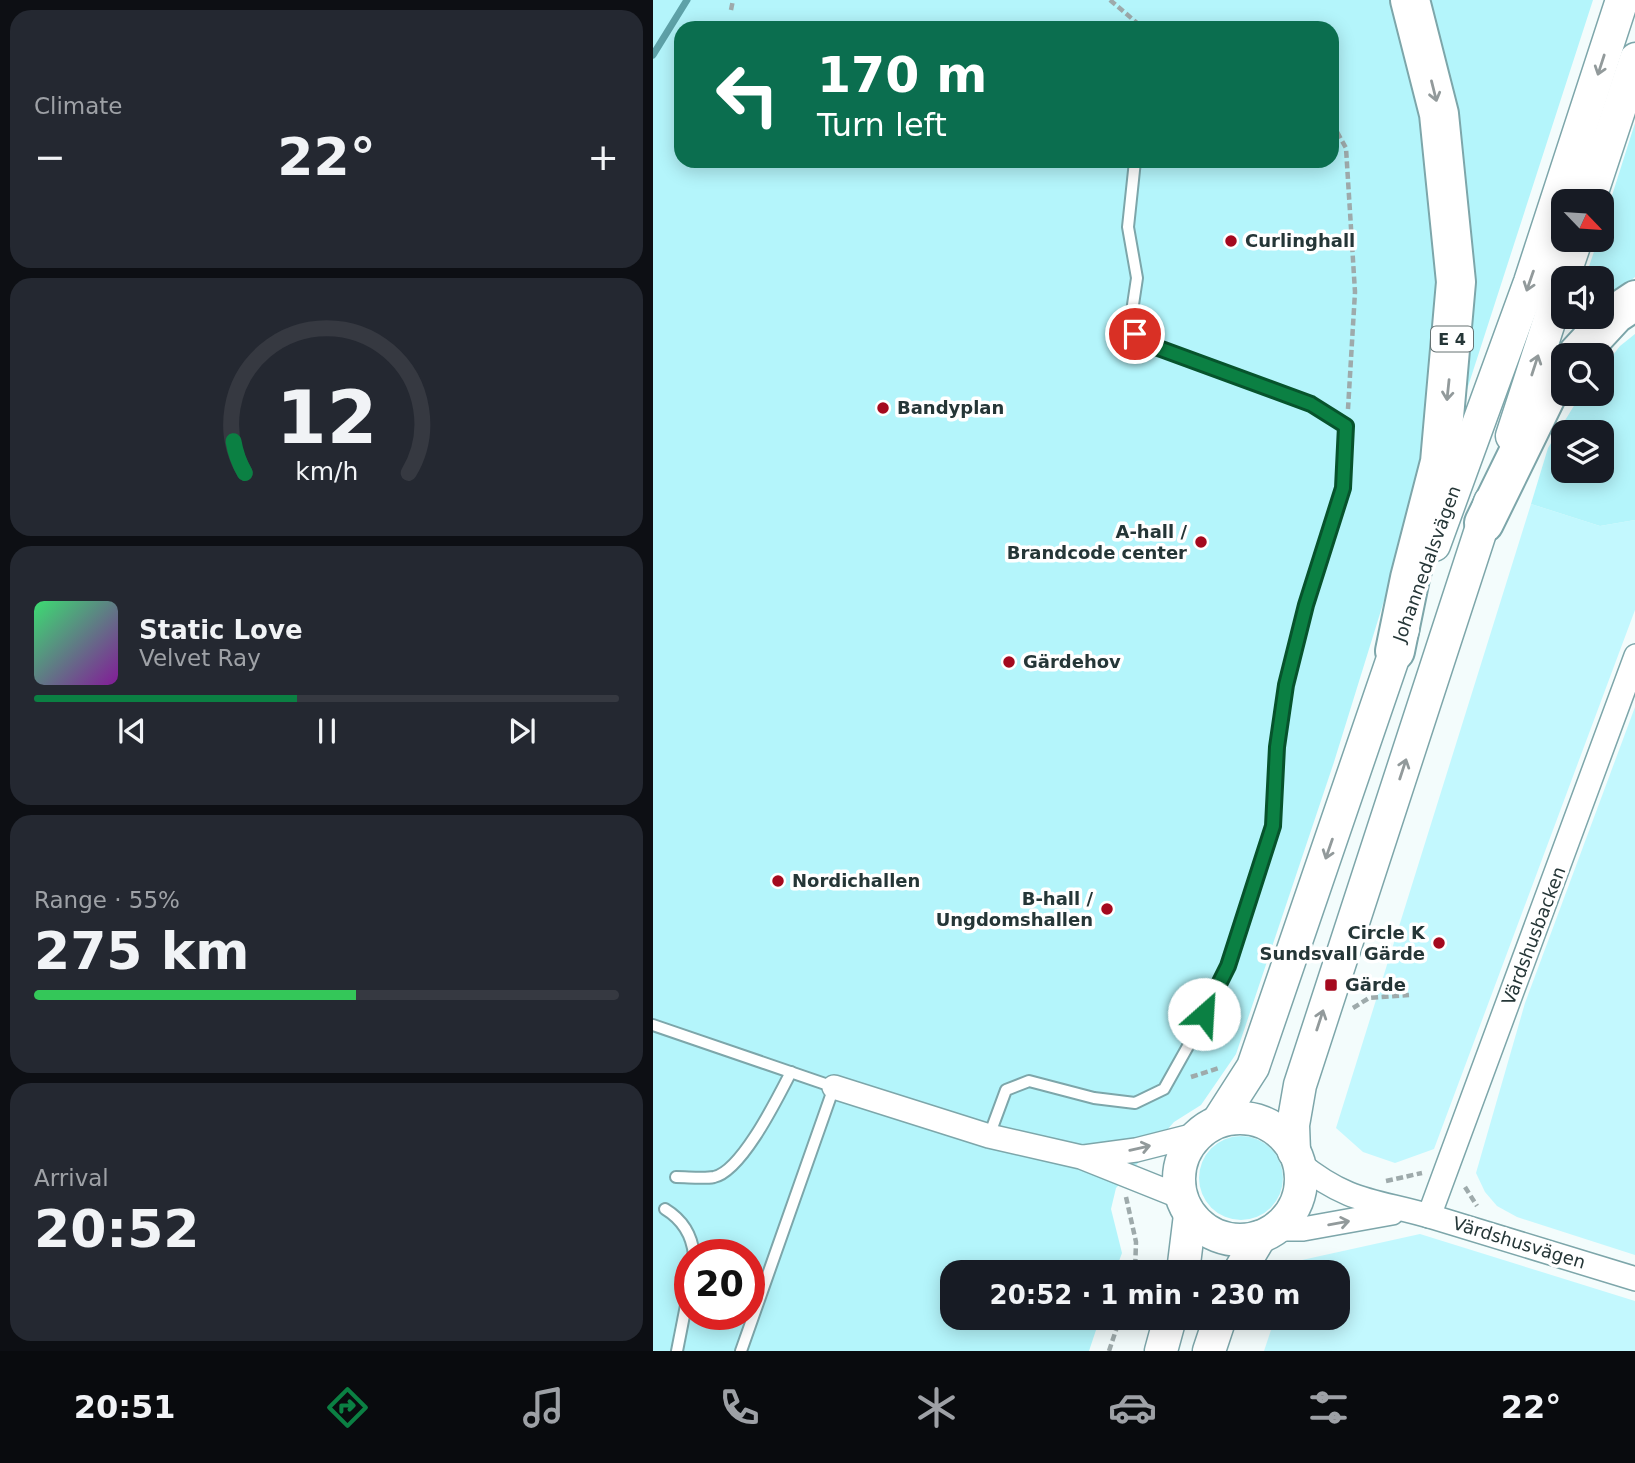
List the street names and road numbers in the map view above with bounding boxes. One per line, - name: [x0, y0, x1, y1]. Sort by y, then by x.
- road number: E 4: [1431, 326, 1473, 352]
- street label: Johannedalsvägen: [1388, 483, 1465, 646]
- street label: Värdshusbacken: [1497, 864, 1570, 1008]
- street label: Värdshusvägen: [1450, 1212, 1588, 1273]

